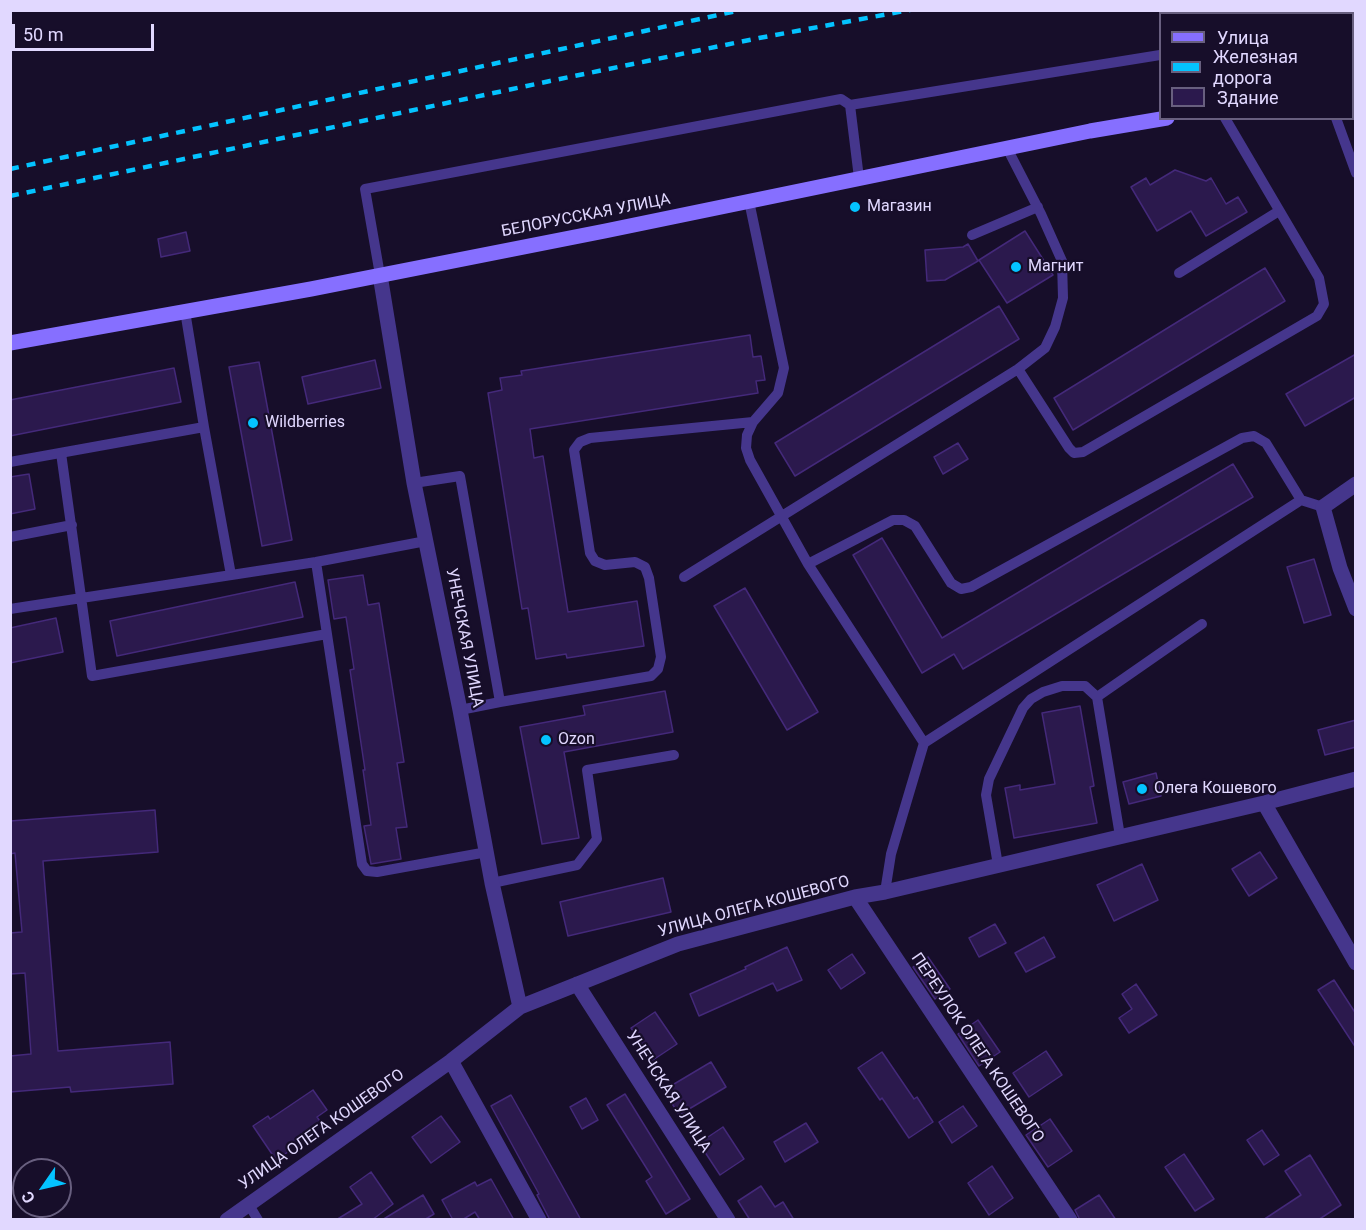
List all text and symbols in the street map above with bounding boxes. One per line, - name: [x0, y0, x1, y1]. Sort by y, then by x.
- scale bar: [15, 12, 158, 50]
- legend: [1159, 12, 1354, 120]
- text: 50 m: [23, 24, 63, 45]
- text: Улица: [1217, 27, 1269, 48]
- text: Железная дорога: [1213, 46, 1298, 88]
- text: Здание: [1217, 87, 1279, 108]
- street label: БЕЛОРУССКАЯ УЛИЦА: [500, 190, 672, 242]
- place label: Магазин: [867, 197, 932, 217]
- marker: Магазин: [848, 200, 862, 214]
- place label: Магнит: [1028, 257, 1084, 277]
- marker: Магнит: [1009, 260, 1023, 274]
- place label: Wildberries: [265, 413, 345, 433]
- marker: Wildberries: [246, 416, 260, 430]
- street label: УНЕЧСКАЯ УЛИЦА: [441, 567, 487, 709]
- place label: Ozon: [558, 730, 595, 750]
- marker: Ozon: [539, 733, 553, 747]
- place label: Олега Кошевого: [1154, 779, 1277, 799]
- marker: Олега Кошевого: [1135, 782, 1149, 796]
- street label: УЛИЦА ОЛЕГА КОШЕВОГО: [656, 872, 852, 942]
- street label: ПЕРЕУЛОК ОЛЕГА КОШЕВОГО: [906, 950, 1048, 1146]
- street label: УНЕЧСКАЯ УЛИЦА: [621, 1027, 715, 1157]
- street label: УЛИЦА ОЛЕГА КОШЕВОГО: [236, 1066, 408, 1194]
- north arrow: [12, 1158, 72, 1218]
- text: С: [18, 1188, 39, 1207]

